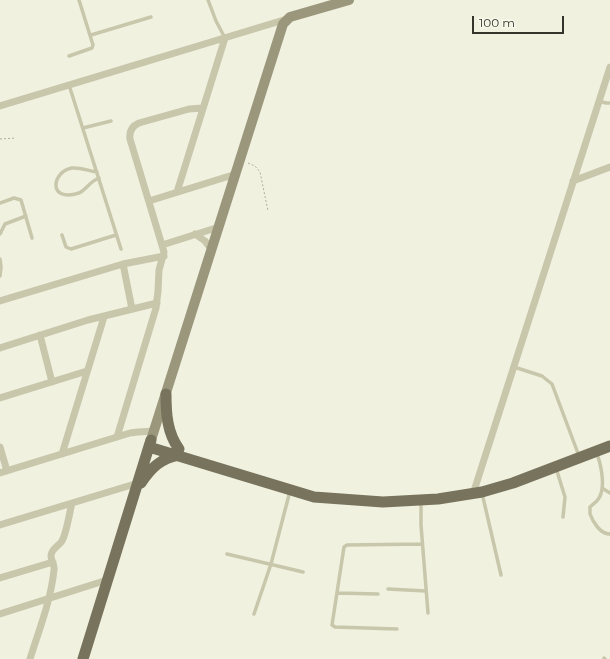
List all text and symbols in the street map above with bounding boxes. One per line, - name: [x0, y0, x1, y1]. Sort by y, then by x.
- scale bar: [474, 8, 566, 34]
- text: 100 m: [479, 15, 515, 30]

